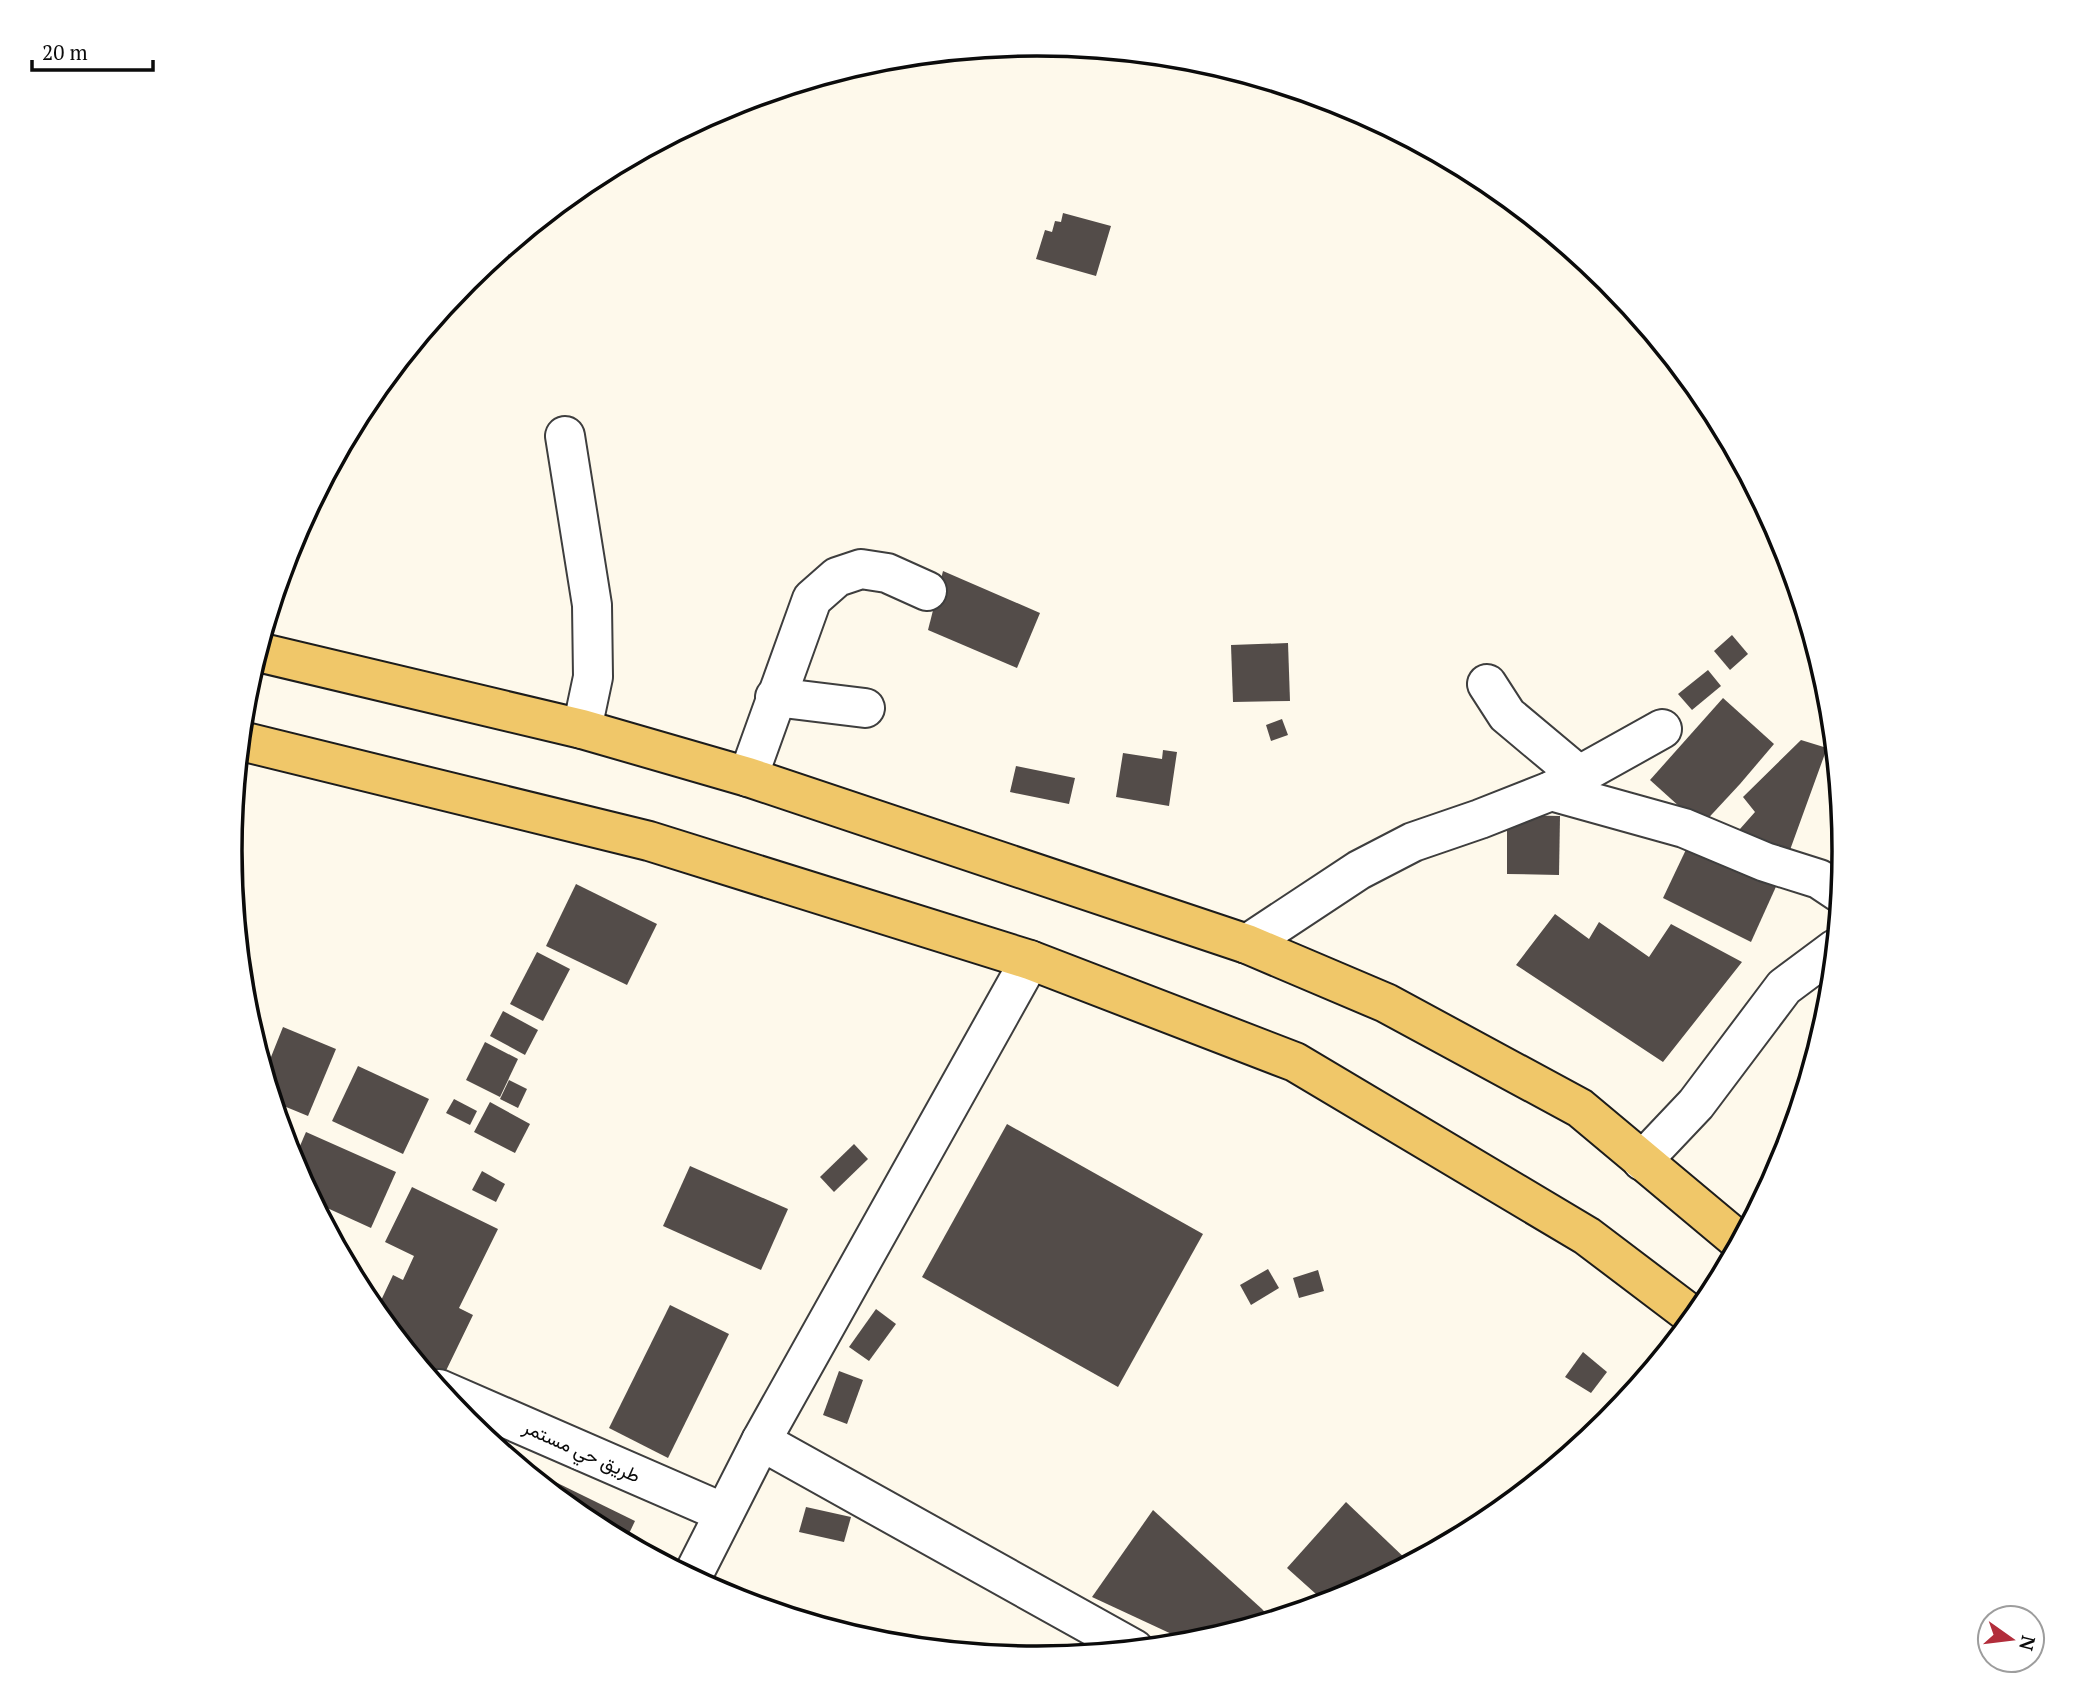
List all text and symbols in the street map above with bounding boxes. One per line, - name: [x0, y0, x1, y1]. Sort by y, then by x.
- scale bar: [32, 28, 152, 72]
- text: 20 m: [42, 38, 88, 66]
- street label: طريق حي مستمر: [517, 1413, 645, 1491]
- north arrow: [1976, 1604, 2046, 1674]
- text: N: [2014, 1633, 2042, 1654]

